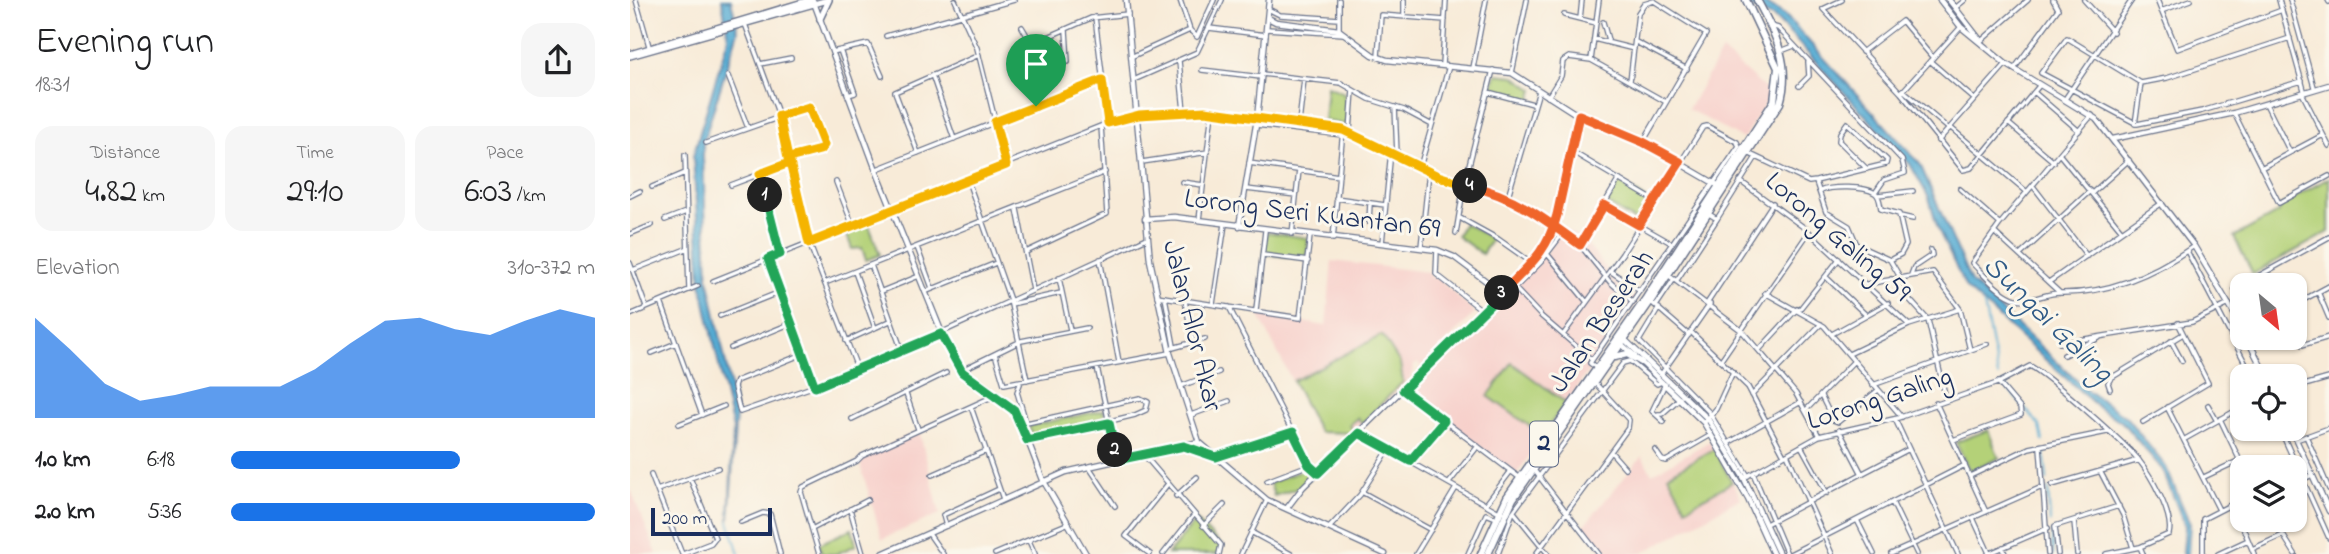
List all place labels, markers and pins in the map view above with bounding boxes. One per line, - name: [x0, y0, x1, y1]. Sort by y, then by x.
- pin: [1006, 34, 1066, 106]
- pin: 4: [1452, 168, 1488, 204]
- pin: 1: [748, 178, 782, 212]
- pin: 3: [1484, 276, 1520, 310]
- pin: 2: [1098, 433, 1133, 468]

